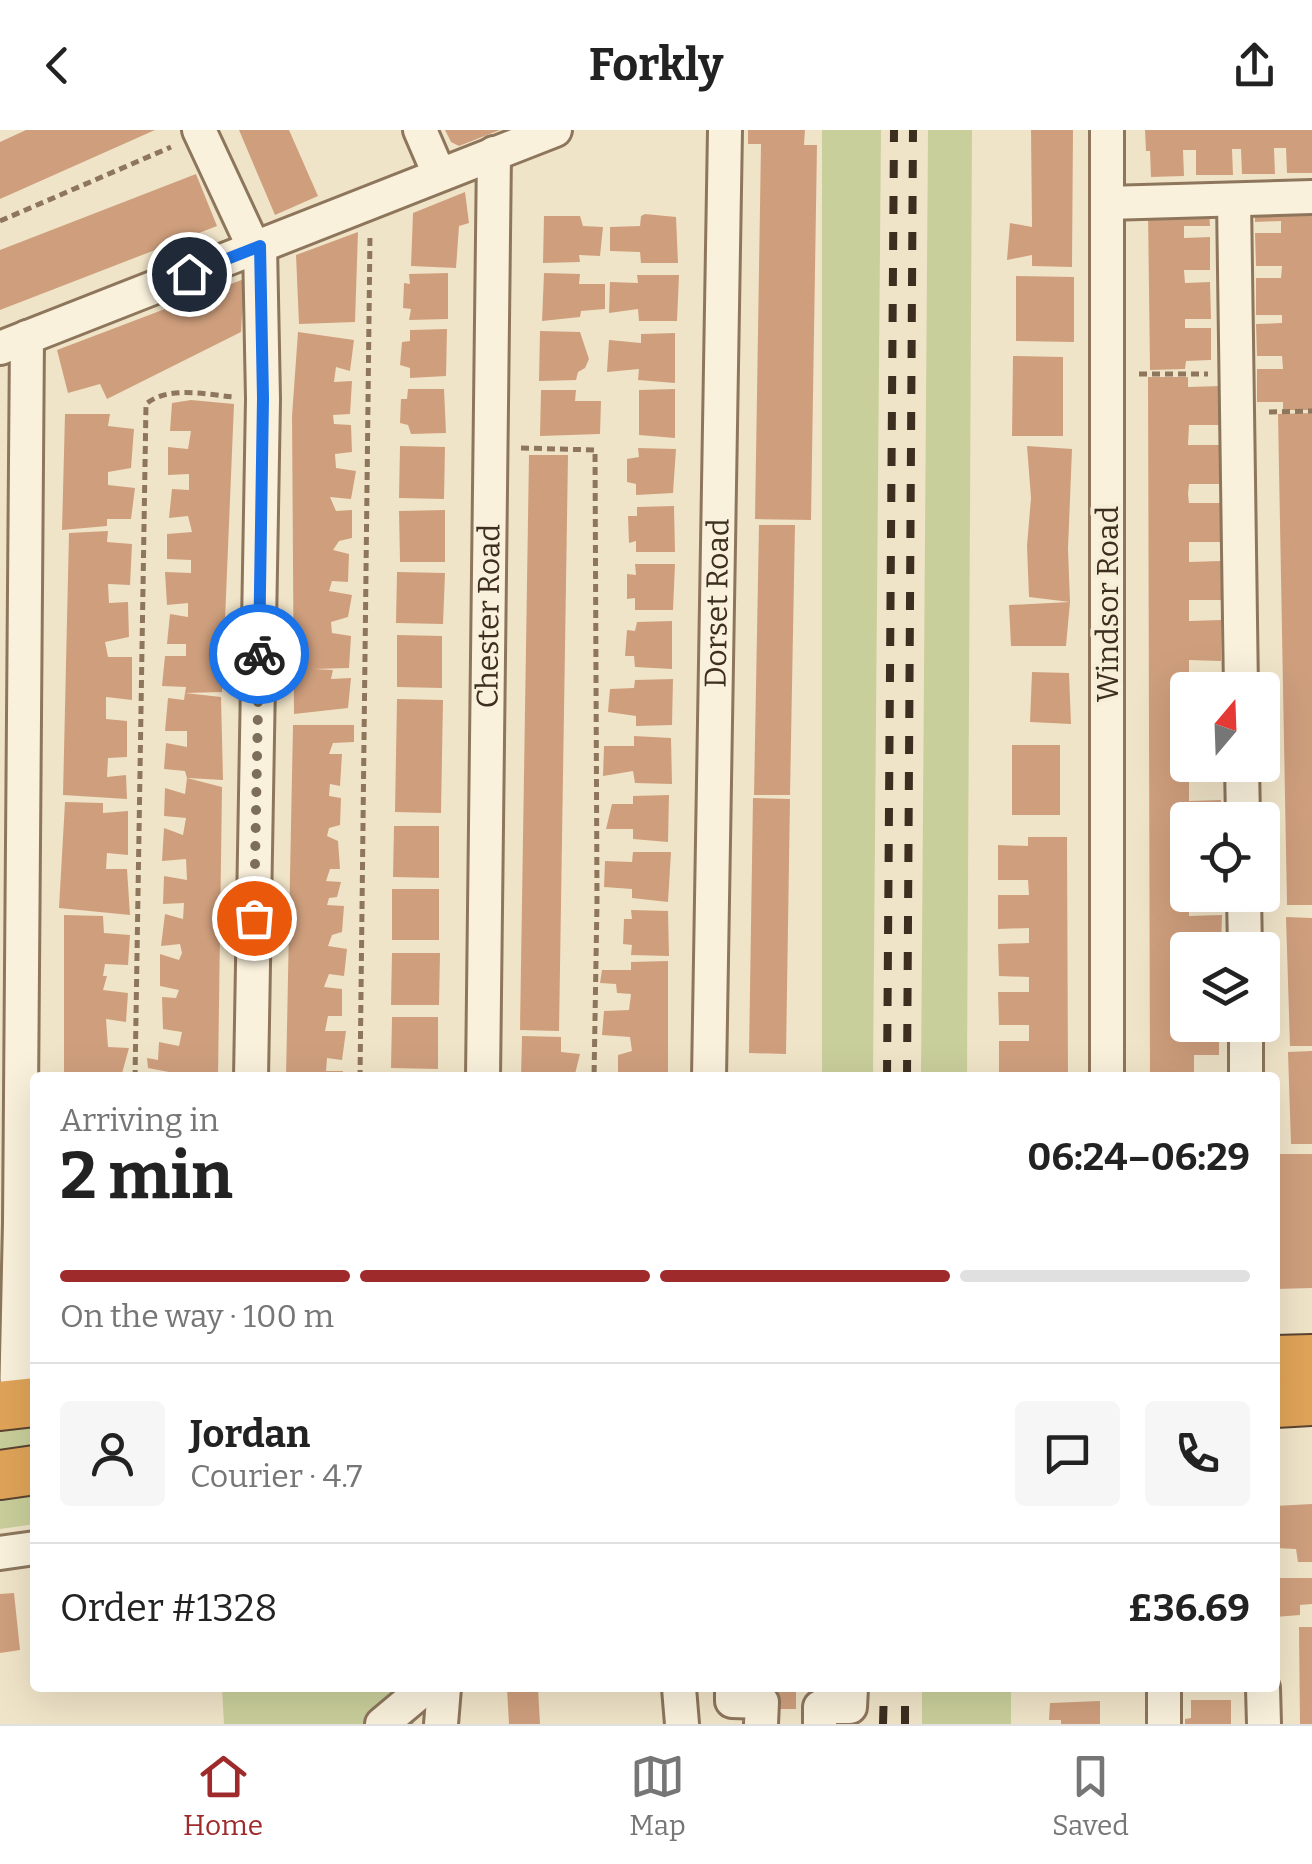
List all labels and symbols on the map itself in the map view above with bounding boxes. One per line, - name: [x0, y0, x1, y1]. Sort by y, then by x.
- pin: [147, 232, 232, 317]
- street label: Windsor Road: [1090, 506, 1126, 702]
- street label: Dorset Road: [698, 518, 736, 688]
- street label: Chester Road: [469, 523, 508, 709]
- courier: [209, 604, 309, 704]
- north arrow: [1170, 672, 1280, 782]
- pin: [212, 876, 297, 961]

